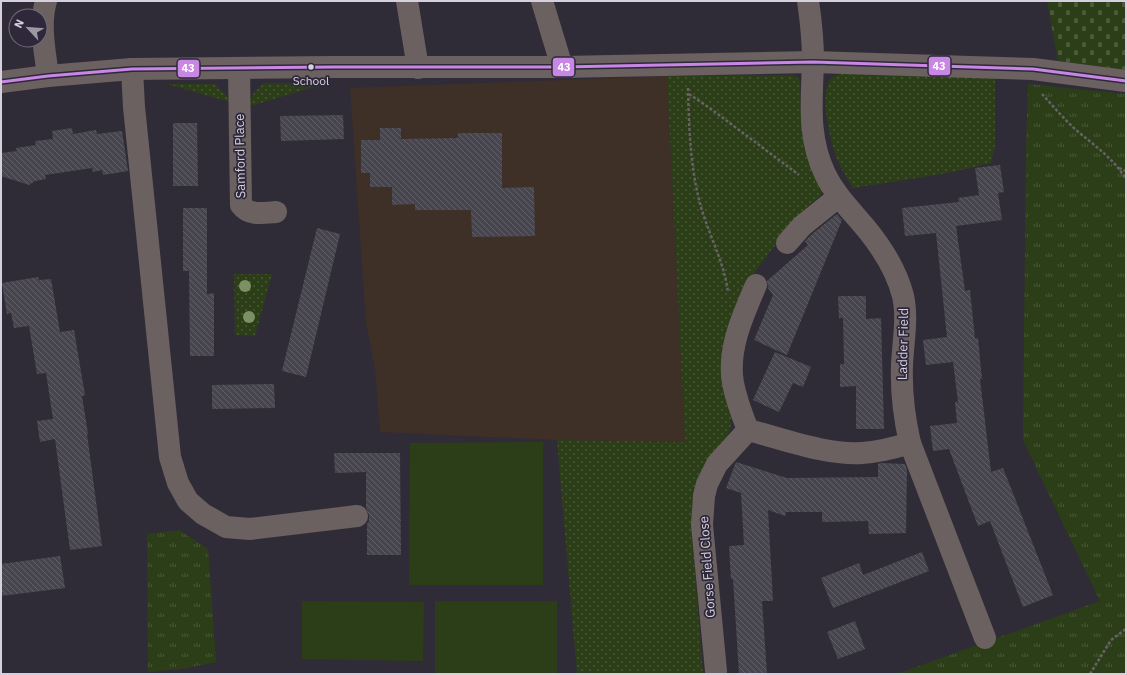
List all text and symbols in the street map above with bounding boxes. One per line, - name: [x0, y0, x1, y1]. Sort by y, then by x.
- north arrow: [8, 8, 48, 48]
- text: N: [11, 17, 27, 30]
- line badge: 43: [928, 56, 951, 76]
- line badge: 43: [552, 57, 575, 77]
- line badge: 43: [177, 59, 200, 78]
- text: 43: [932, 59, 946, 73]
- text: 43: [557, 60, 571, 74]
- text: 43: [181, 61, 195, 75]
- marker: School: [306, 62, 316, 72]
- place label: School: [293, 73, 329, 88]
- street label: Samford Place: [231, 114, 249, 198]
- street label: Ladder Field: [894, 308, 912, 380]
- street label: Gorse Field Close: [695, 516, 719, 618]

